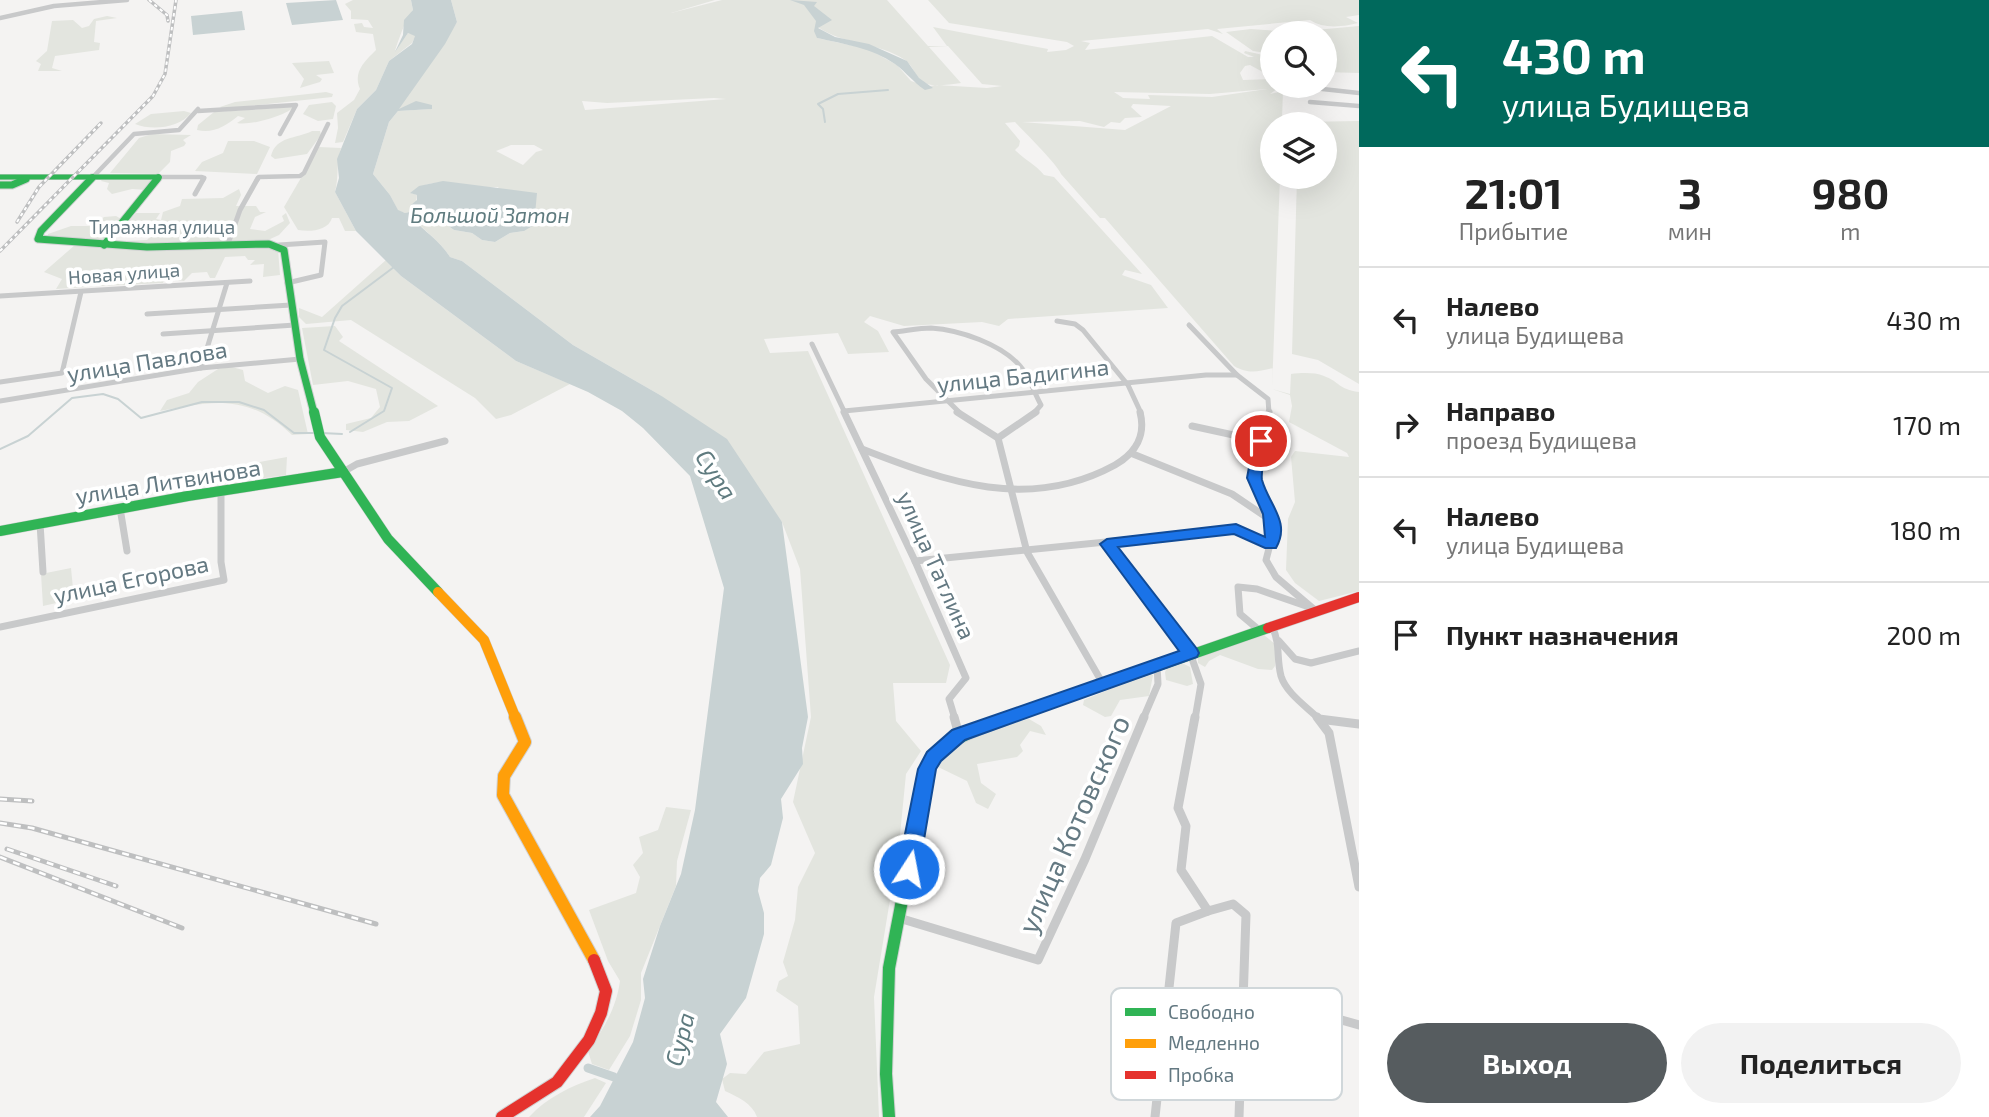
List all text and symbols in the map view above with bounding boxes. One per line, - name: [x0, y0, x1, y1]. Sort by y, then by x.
- map controls: [1260, 21, 1337, 189]
- button: search: [1260, 21, 1337, 98]
- text: 430 m: [1502, 25, 1646, 84]
- icon: left: [1387, 28, 1478, 119]
- text: улица Будищева: [1502, 85, 1750, 123]
- button: layers: [1260, 112, 1337, 189]
- text: 21:01: [1464, 167, 1562, 217]
- text: 3: [1678, 167, 1702, 217]
- text: 980: [1812, 167, 1889, 217]
- water label: Большой Затон: [410, 202, 570, 227]
- street label: Тиражная улица: [89, 215, 235, 239]
- text: Прибытие: [1459, 217, 1568, 245]
- text: мин: [1668, 217, 1712, 245]
- text: m: [1840, 217, 1861, 245]
- street label: Новая улица: [67, 258, 181, 289]
- text: Налево: [1446, 290, 1539, 321]
- icon: left: [1387, 301, 1425, 339]
- text: 430 m: [1886, 304, 1961, 335]
- text: улица Будищева: [1446, 321, 1624, 349]
- street label: улица Павлова: [65, 335, 229, 388]
- street label: улица Бадигина: [935, 352, 1111, 399]
- text: Направо: [1446, 395, 1555, 426]
- icon: right: [1387, 406, 1425, 444]
- text: 170 m: [1893, 409, 1961, 440]
- pin: [1231, 411, 1291, 471]
- icon: arrive: [1242, 422, 1280, 460]
- text: проезд Будищева: [1446, 426, 1637, 454]
- water label: Сура: [690, 443, 744, 505]
- street label: улица Литвинова: [73, 453, 263, 510]
- street label: улица Татлина: [891, 487, 982, 644]
- text: Налево: [1446, 500, 1539, 531]
- icon: left: [1387, 511, 1425, 549]
- text: 180 m: [1891, 514, 1961, 545]
- text: улица Будищева: [1446, 531, 1624, 559]
- street label: улица Егорова: [51, 549, 211, 610]
- icon: arrive: [1387, 616, 1425, 654]
- text: Пункт назначения: [1446, 619, 1679, 650]
- text: 200 m: [1886, 619, 1961, 650]
- street label: улица Котовского: [1010, 710, 1136, 938]
- position arrow: [872, 832, 946, 906]
- legend: [1111, 988, 1342, 1100]
- text: Свободно: [1168, 1000, 1255, 1023]
- water label: Сура: [658, 1009, 700, 1069]
- button: Выход: [1387, 1023, 1667, 1103]
- button: Поделиться: [1681, 1023, 1961, 1103]
- text: Медленно: [1168, 1031, 1260, 1054]
- text: Пробка: [1168, 1063, 1234, 1086]

